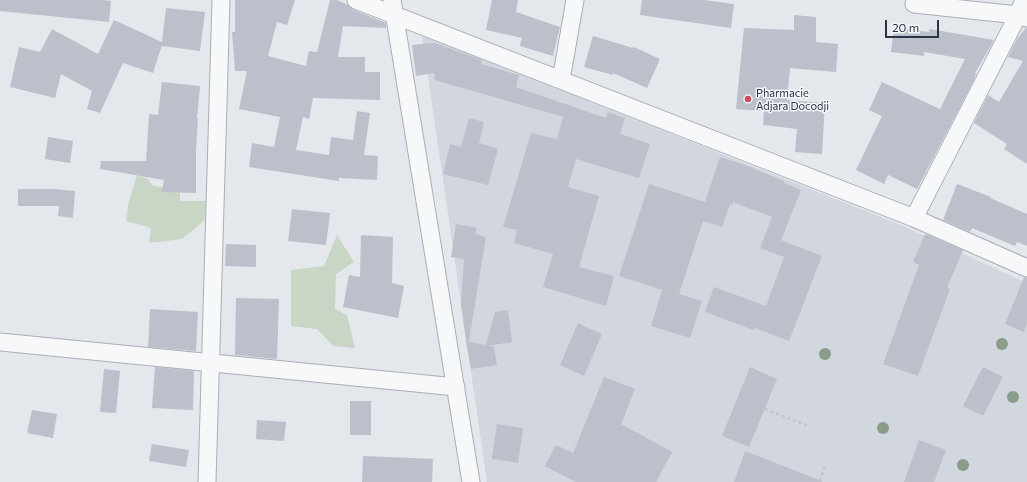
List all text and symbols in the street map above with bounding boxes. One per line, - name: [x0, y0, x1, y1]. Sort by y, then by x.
- scale bar: [887, 12, 941, 38]
- text: 20 m: [892, 20, 919, 34]
- place label: Pharmacie Adjara Docodji: [756, 86, 829, 112]
- marker: Pharmacie Adjara Docodji: [743, 94, 753, 104]

